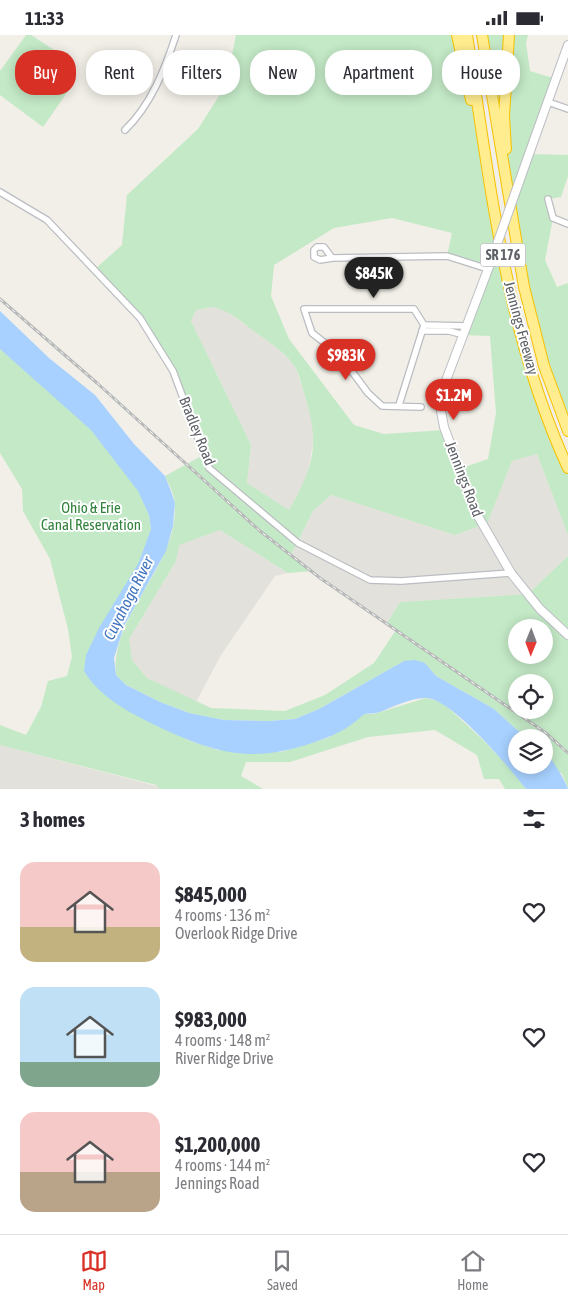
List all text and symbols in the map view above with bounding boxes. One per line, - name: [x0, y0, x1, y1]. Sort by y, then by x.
- text: 11:33: [25, 7, 64, 29]
- chip: Buy: [15, 50, 76, 95]
- chip: Rent: [86, 50, 153, 95]
- chip: Filters: [163, 50, 240, 95]
- chip: New: [250, 50, 315, 95]
- chip: Apartment: [325, 50, 432, 95]
- chip: House: [442, 50, 520, 95]
- road number: SR 176: [480, 243, 526, 267]
- pin: $845K: [339, 257, 409, 299]
- text: $845K: [355, 264, 393, 282]
- street label: Jennings Freeway: [501, 279, 542, 377]
- pin: $983K: [311, 339, 381, 381]
- text: $983K: [327, 346, 365, 364]
- pin: $1.2M: [419, 379, 489, 421]
- text: $1.2M: [436, 386, 472, 404]
- street label: Bradley Road: [176, 394, 219, 468]
- street label: Jennings Road: [442, 439, 487, 519]
- park label: Ohio & Erie Canal Reservation: [41, 499, 141, 533]
- water label: Cuyahoga River: [99, 552, 158, 643]
- north arrow: [508, 619, 552, 664]
- map controls: [508, 619, 553, 774]
- button: locate: [508, 674, 553, 719]
- button: layers: [508, 729, 553, 774]
- icon: filters: [520, 805, 548, 833]
- text: 3 homes: [20, 807, 85, 831]
- icon: home: [60, 882, 120, 942]
- text: $845,000: [175, 882, 247, 906]
- icon: heart: [520, 898, 548, 926]
- text: 4 rooms · 136 m²: [175, 906, 270, 924]
- text: Overlook Ridge Drive: [175, 924, 297, 942]
- icon: home: [60, 1007, 120, 1067]
- text: $983,000: [175, 1007, 247, 1031]
- icon: heart: [520, 1023, 548, 1051]
- text: 4 rooms · 148 m²: [175, 1031, 270, 1049]
- text: River Ridge Drive: [175, 1049, 274, 1067]
- icon: home: [60, 1132, 120, 1192]
- text: $1,200,000: [175, 1132, 260, 1156]
- icon: heart: [520, 1148, 548, 1176]
- text: 4 rooms · 144 m²: [175, 1156, 270, 1174]
- text: Jennings Road: [175, 1174, 260, 1192]
- tab: Map: [80, 1247, 108, 1293]
- tab: Saved: [267, 1247, 298, 1293]
- tab: Home: [457, 1247, 488, 1293]

